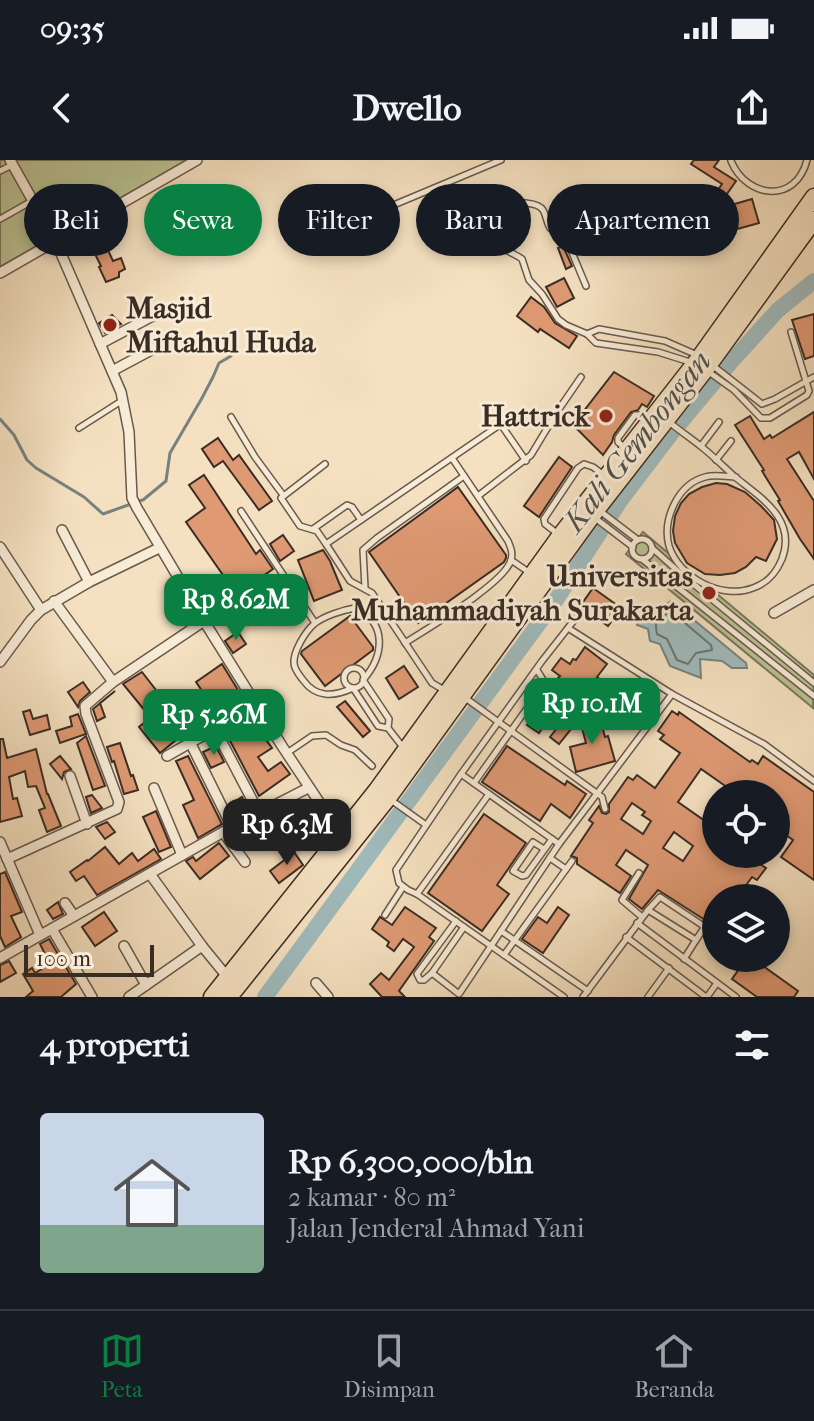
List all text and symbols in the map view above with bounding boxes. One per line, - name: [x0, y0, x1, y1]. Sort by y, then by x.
- text: 09:35: [40, 11, 105, 46]
- icon: back: [40, 86, 84, 130]
- icon: share: [730, 86, 774, 130]
- text: Dwello: [352, 87, 462, 129]
- chip: Beli: [24, 184, 128, 256]
- chip: Sewa: [144, 184, 262, 256]
- chip: Filter: [278, 184, 400, 256]
- chip: Baru: [416, 184, 531, 256]
- chip: Apartemen: [547, 184, 739, 256]
- place label: Masjid Miftahul Huda: [126, 291, 317, 360]
- marker: Masjid Miftahul Huda: [101, 316, 119, 334]
- water label: Kali Gembongan: [554, 343, 719, 540]
- place label: Hattrick: [481, 399, 592, 434]
- marker: Hattrick: [597, 407, 615, 425]
- place label: Universitas Muhammadiyah Surakarta: [351, 559, 694, 628]
- pin: Rp 8.62M: [153, 574, 319, 642]
- text: Rp 8.62M: [182, 584, 290, 615]
- marker: Universitas Muhammadiyah Surakarta: [700, 584, 718, 602]
- pin: Rp 10.1M: [509, 678, 675, 746]
- text: Rp 10.1M: [542, 688, 642, 719]
- pin: Rp 5.26M: [131, 689, 297, 757]
- text: Rp 5.26M: [161, 699, 267, 730]
- map controls: [702, 780, 790, 972]
- button: locate: [702, 780, 790, 868]
- pin: Rp 6.3M: [213, 799, 361, 867]
- text: Rp 6.3M: [241, 809, 333, 840]
- button: layers: [702, 884, 790, 972]
- scale bar: [24, 941, 154, 977]
- text: 100 m: [36, 946, 91, 972]
- icon: filters: [730, 1023, 774, 1067]
- text: 4 properti: [40, 1025, 189, 1065]
- text: Rp 6,300,000/bln: [288, 1142, 533, 1182]
- icon: home: [104, 1145, 200, 1241]
- text: 2 kamar · 80 m²: [288, 1182, 455, 1213]
- text: Jalan Jenderal Ahmad Yani: [288, 1213, 584, 1244]
- tab: Peta: [100, 1329, 144, 1403]
- tab: Disimpan: [344, 1329, 435, 1403]
- tab: Beranda: [635, 1329, 714, 1403]

